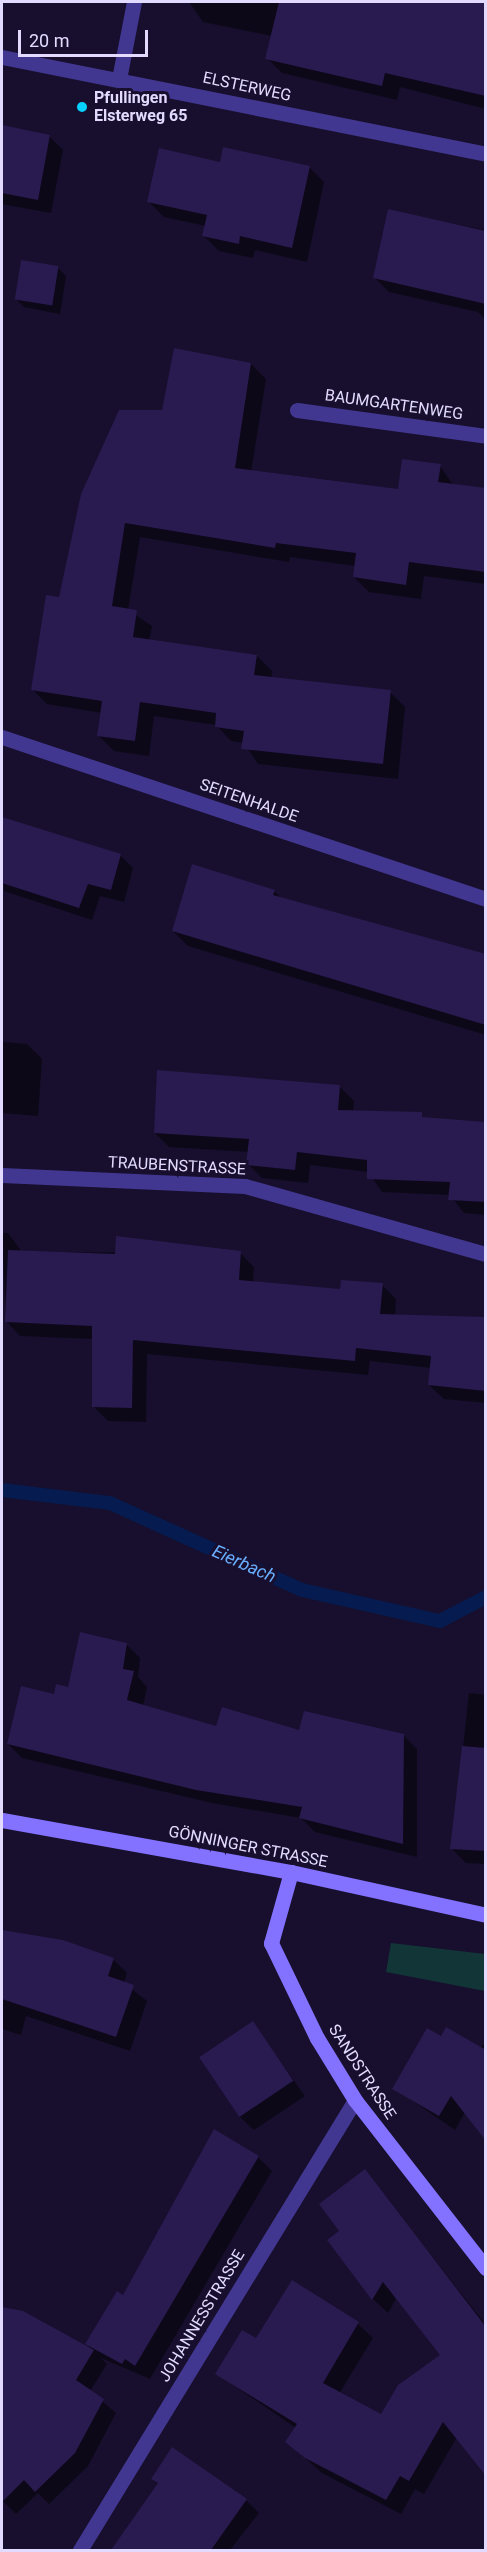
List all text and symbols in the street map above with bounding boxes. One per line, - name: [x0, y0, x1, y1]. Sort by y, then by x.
- scale bar: [21, 18, 152, 56]
- text: 20 m: [29, 30, 69, 51]
- street label: ELSTERWEG: [201, 68, 293, 106]
- place label: Pfullingen Elsterweg 65: [94, 88, 187, 126]
- marker: Pfullingen Elsterweg 65: [75, 100, 89, 114]
- street label: BAUMGARTENWEG: [324, 386, 464, 424]
- street label: SEITENHALDE: [197, 775, 301, 827]
- street label: TRAUBENSTRASSE: [108, 1153, 246, 1179]
- water label: Eierbach: [209, 1540, 279, 1588]
- street label: GÖNNINGER STRASSE: [167, 1822, 329, 1872]
- street label: SANDSTRASSE: [324, 2021, 400, 2123]
- street label: JOHANNESSTRASSE: [155, 2246, 249, 2386]

